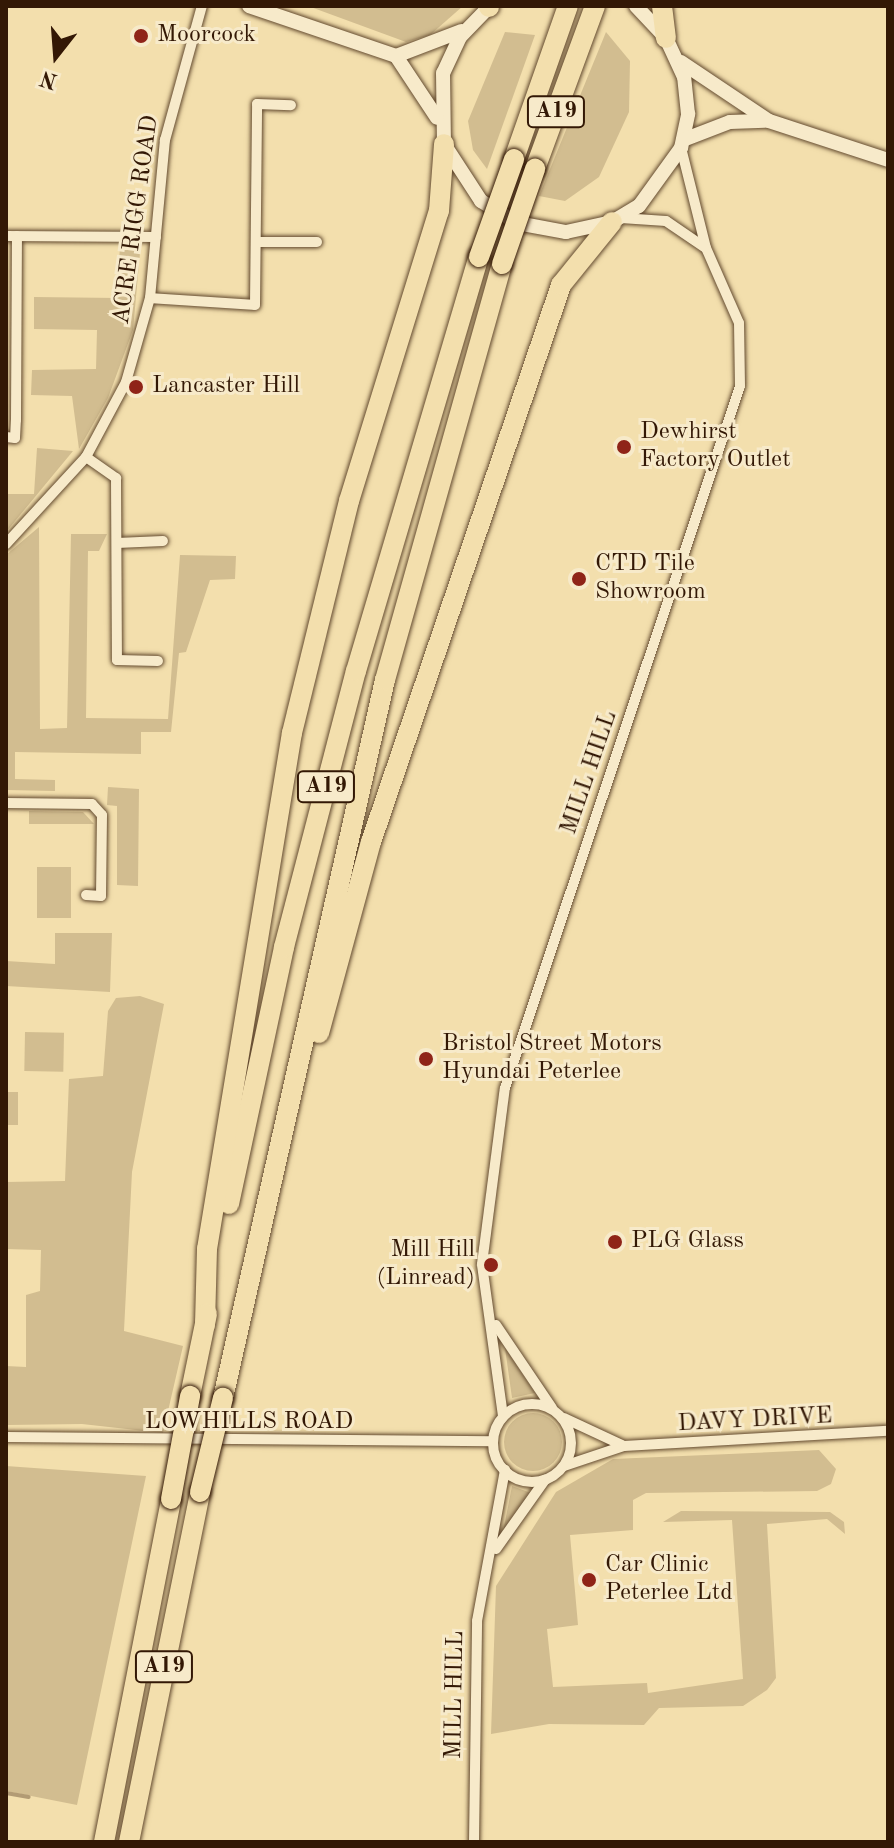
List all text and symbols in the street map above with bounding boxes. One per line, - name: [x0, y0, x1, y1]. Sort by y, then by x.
- north arrow: [16, 16, 96, 96]
- place label: Moorcock: [157, 22, 256, 50]
- marker: Moorcock: [132, 27, 150, 45]
- text: N: [38, 66, 60, 92]
- road number: A19: [526, 94, 586, 130]
- street label: ACRE RIGG ROAD: [108, 113, 166, 327]
- place label: Lancaster Hill: [152, 373, 300, 401]
- marker: Lancaster Hill: [127, 378, 145, 396]
- place label: Dewhirst Factory Outlet: [640, 419, 791, 475]
- marker: Dewhirst Factory Outlet: [615, 438, 633, 456]
- place label: CTD Tile Showroom: [595, 551, 706, 607]
- marker: CTD Tile Showroom: [570, 570, 588, 588]
- street label: MILL HILL: [555, 707, 625, 839]
- road number: A19: [296, 769, 356, 805]
- place label: Bristol Street Motors Hyundai Peterlee: [442, 1031, 662, 1087]
- marker: Bristol Street Motors Hyundai Peterlee: [417, 1050, 435, 1068]
- place label: PLG Glass: [631, 1228, 744, 1256]
- marker: PLG Glass: [606, 1233, 624, 1251]
- place label: Mill Hill (Linread): [376, 1237, 475, 1293]
- marker: Mill Hill (Linread): [482, 1256, 500, 1274]
- street label: DAVY DRIVE: [677, 1403, 833, 1439]
- street label: LOWHILLS ROAD: [145, 1409, 353, 1437]
- place label: Car Clinic Peterlee Ltd: [605, 1552, 733, 1608]
- marker: Car Clinic Peterlee Ltd: [580, 1571, 598, 1589]
- street label: MILL HILL: [440, 1630, 472, 1760]
- road number: A19: [134, 1649, 194, 1685]

